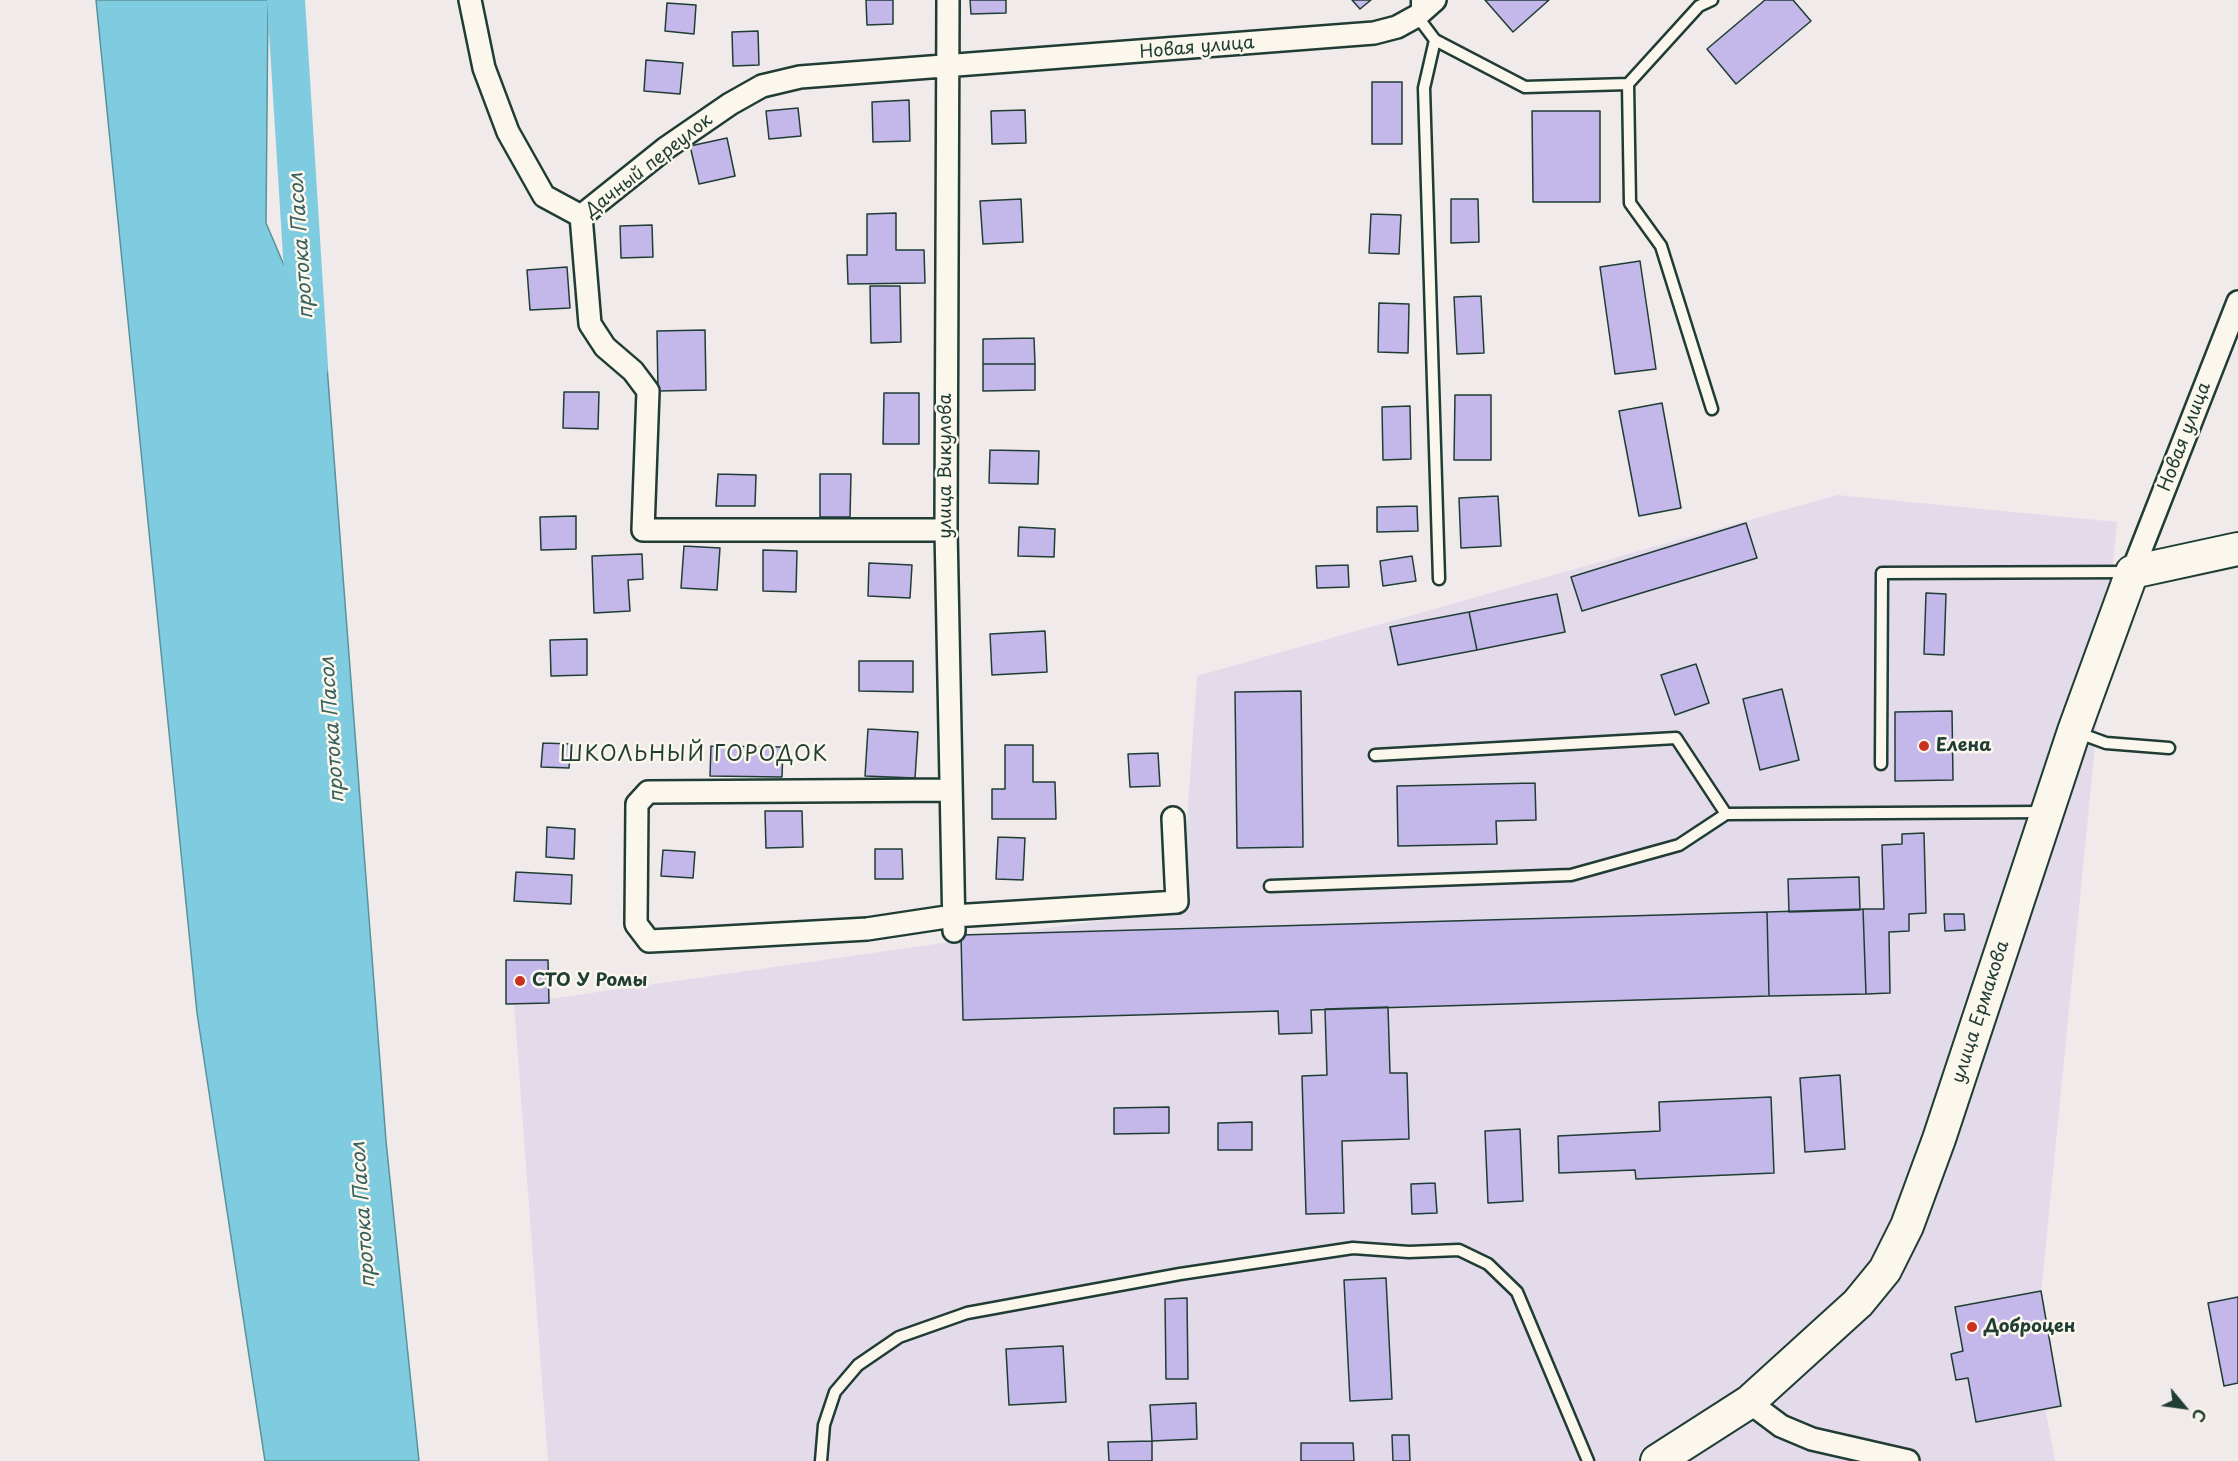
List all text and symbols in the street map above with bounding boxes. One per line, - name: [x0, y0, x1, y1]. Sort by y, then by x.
- street label: Новая улица: [1139, 32, 1255, 64]
- street label: Дачный переулок: [581, 110, 717, 222]
- water label: протока Пасол: [285, 172, 319, 320]
- street label: Новая улица: [2154, 379, 2216, 495]
- street label: улица Викулова: [935, 393, 957, 539]
- water label: протока Пасол: [316, 656, 350, 804]
- place label: Елена: [1936, 735, 1991, 757]
- marker: Елена: [1917, 739, 1931, 753]
- district label: ШКОЛЬНЫЙ ГОРОДОК: [560, 742, 828, 768]
- street label: улица Ермакова: [1948, 938, 2014, 1086]
- place label: СТО У Ромы: [532, 970, 647, 992]
- marker: СТО У Ромы: [513, 974, 527, 988]
- water label: протока Пасол: [347, 1141, 381, 1289]
- place label: Доброцен: [1984, 1316, 2075, 1338]
- marker: Доброцен: [1965, 1320, 1979, 1334]
- north arrow: [2154, 1377, 2214, 1437]
- text: С: [2186, 1405, 2213, 1427]

